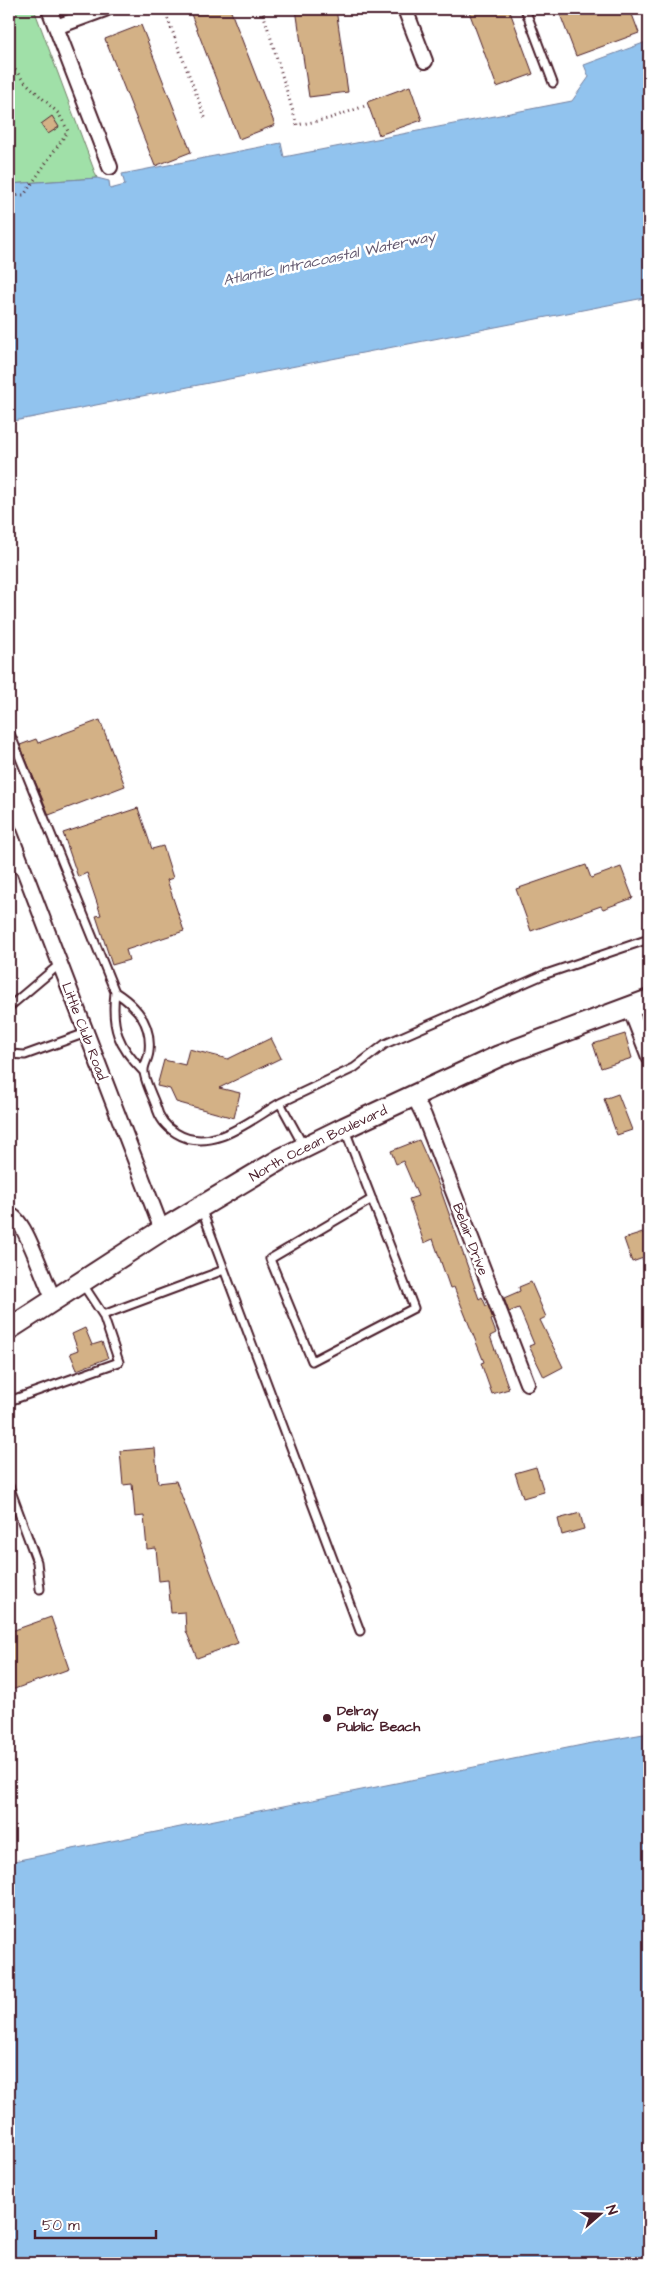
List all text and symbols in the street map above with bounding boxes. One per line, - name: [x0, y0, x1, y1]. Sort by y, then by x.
- water label: Atlantic Intracoastal Waterway: [221, 225, 439, 292]
- street label: Little Club Road: [56, 980, 112, 1083]
- street label: North Ocean Boulevard: [246, 1100, 390, 1187]
- street label: Belair Drive: [447, 1200, 493, 1279]
- place label: Delray Public Beach: [337, 1701, 421, 1737]
- marker: Delray Public Beach: [321, 1712, 333, 1724]
- north arrow: [576, 2190, 626, 2240]
- text: N: [600, 2202, 622, 2218]
- scale bar: [35, 2207, 156, 2239]
- text: 50 m: [42, 2215, 80, 2236]

